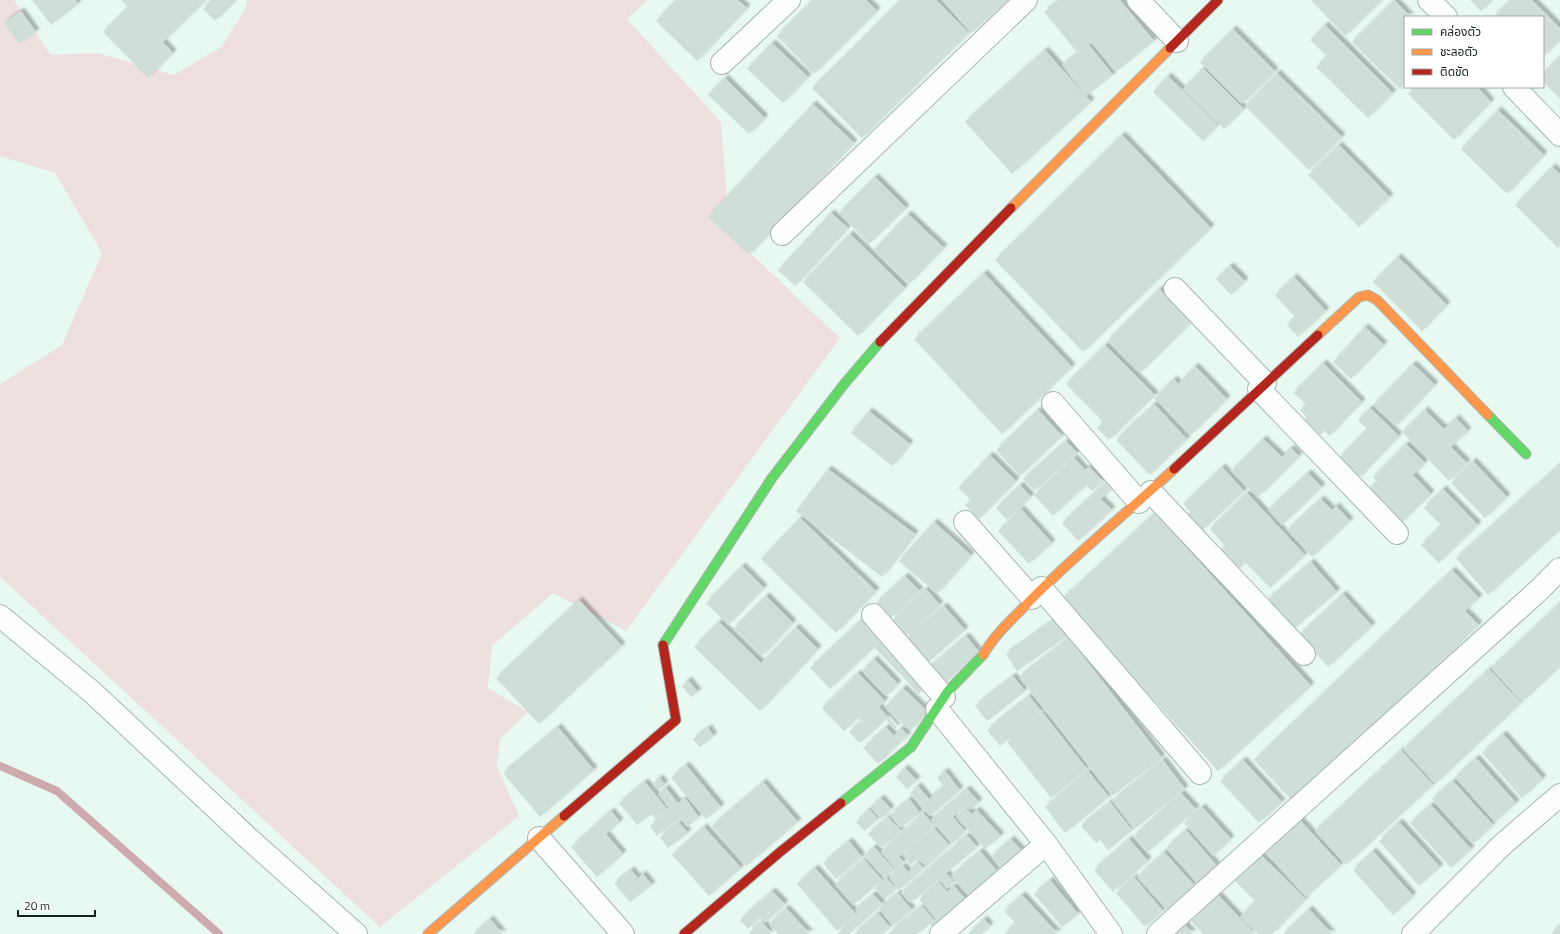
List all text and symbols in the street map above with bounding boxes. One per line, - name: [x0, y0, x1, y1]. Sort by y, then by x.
- legend: [1404, 16, 1544, 88]
- text: คล่องตัว: [1440, 22, 1481, 41]
- text: ชะลอตัว: [1440, 42, 1478, 61]
- text: ติดขัด: [1440, 62, 1469, 81]
- scale bar: [18, 892, 95, 918]
- text: 20 m: [24, 896, 50, 915]

